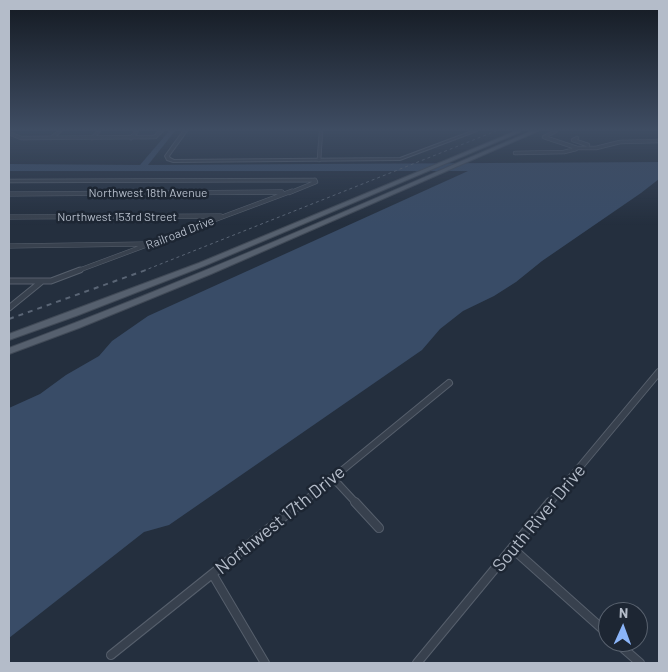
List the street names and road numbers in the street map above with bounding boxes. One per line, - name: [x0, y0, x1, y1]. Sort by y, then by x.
- street label: Northwest 18th Avenue: [88, 186, 208, 200]
- street label: Northwest 153rd Street: [57, 210, 177, 224]
- street label: Railroad Drive: [144, 213, 216, 253]
- street label: South River Drive: [488, 460, 590, 576]
- street label: Northwest 17th Drive: [211, 461, 349, 579]

